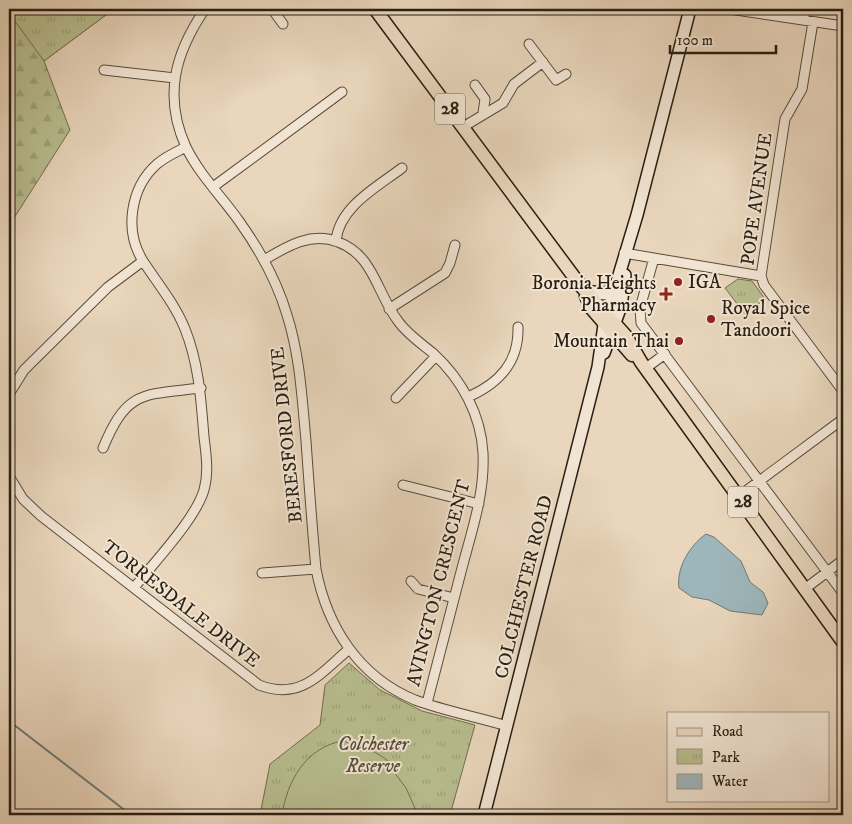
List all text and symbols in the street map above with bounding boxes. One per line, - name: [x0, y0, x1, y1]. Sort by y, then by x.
- scale bar: [670, 22, 776, 54]
- text: 100 m: [677, 31, 713, 50]
- road number: 28: [435, 94, 465, 125]
- street label: POPE AVENUE: [736, 131, 778, 267]
- place label: IGA: [688, 271, 722, 294]
- place label: Boronia Heights Pharmacy: [532, 272, 657, 317]
- marker: IGA: [672, 276, 684, 288]
- marker: Boronia Heights Pharmacy: [660, 288, 672, 300]
- place label: Royal Spice Tandoori: [721, 297, 810, 342]
- marker: Royal Spice Tandoori: [705, 313, 717, 325]
- place label: Mountain Thai: [553, 330, 669, 353]
- marker: Mountain Thai: [673, 335, 685, 347]
- street label: BERESFORD DRIVE: [266, 346, 308, 524]
- street label: AVINGTON CRESCENT: [402, 477, 476, 689]
- road number: 28: [728, 487, 758, 518]
- street label: COLCHESTER ROAD: [490, 493, 558, 681]
- street label: TORRESDALE DRIVE: [98, 535, 264, 673]
- legend: [667, 712, 830, 802]
- text: Road: [712, 722, 744, 741]
- park label: Colchester Reserve: [338, 733, 411, 778]
- text: Park: [712, 748, 741, 767]
- text: Water: [711, 772, 748, 791]

